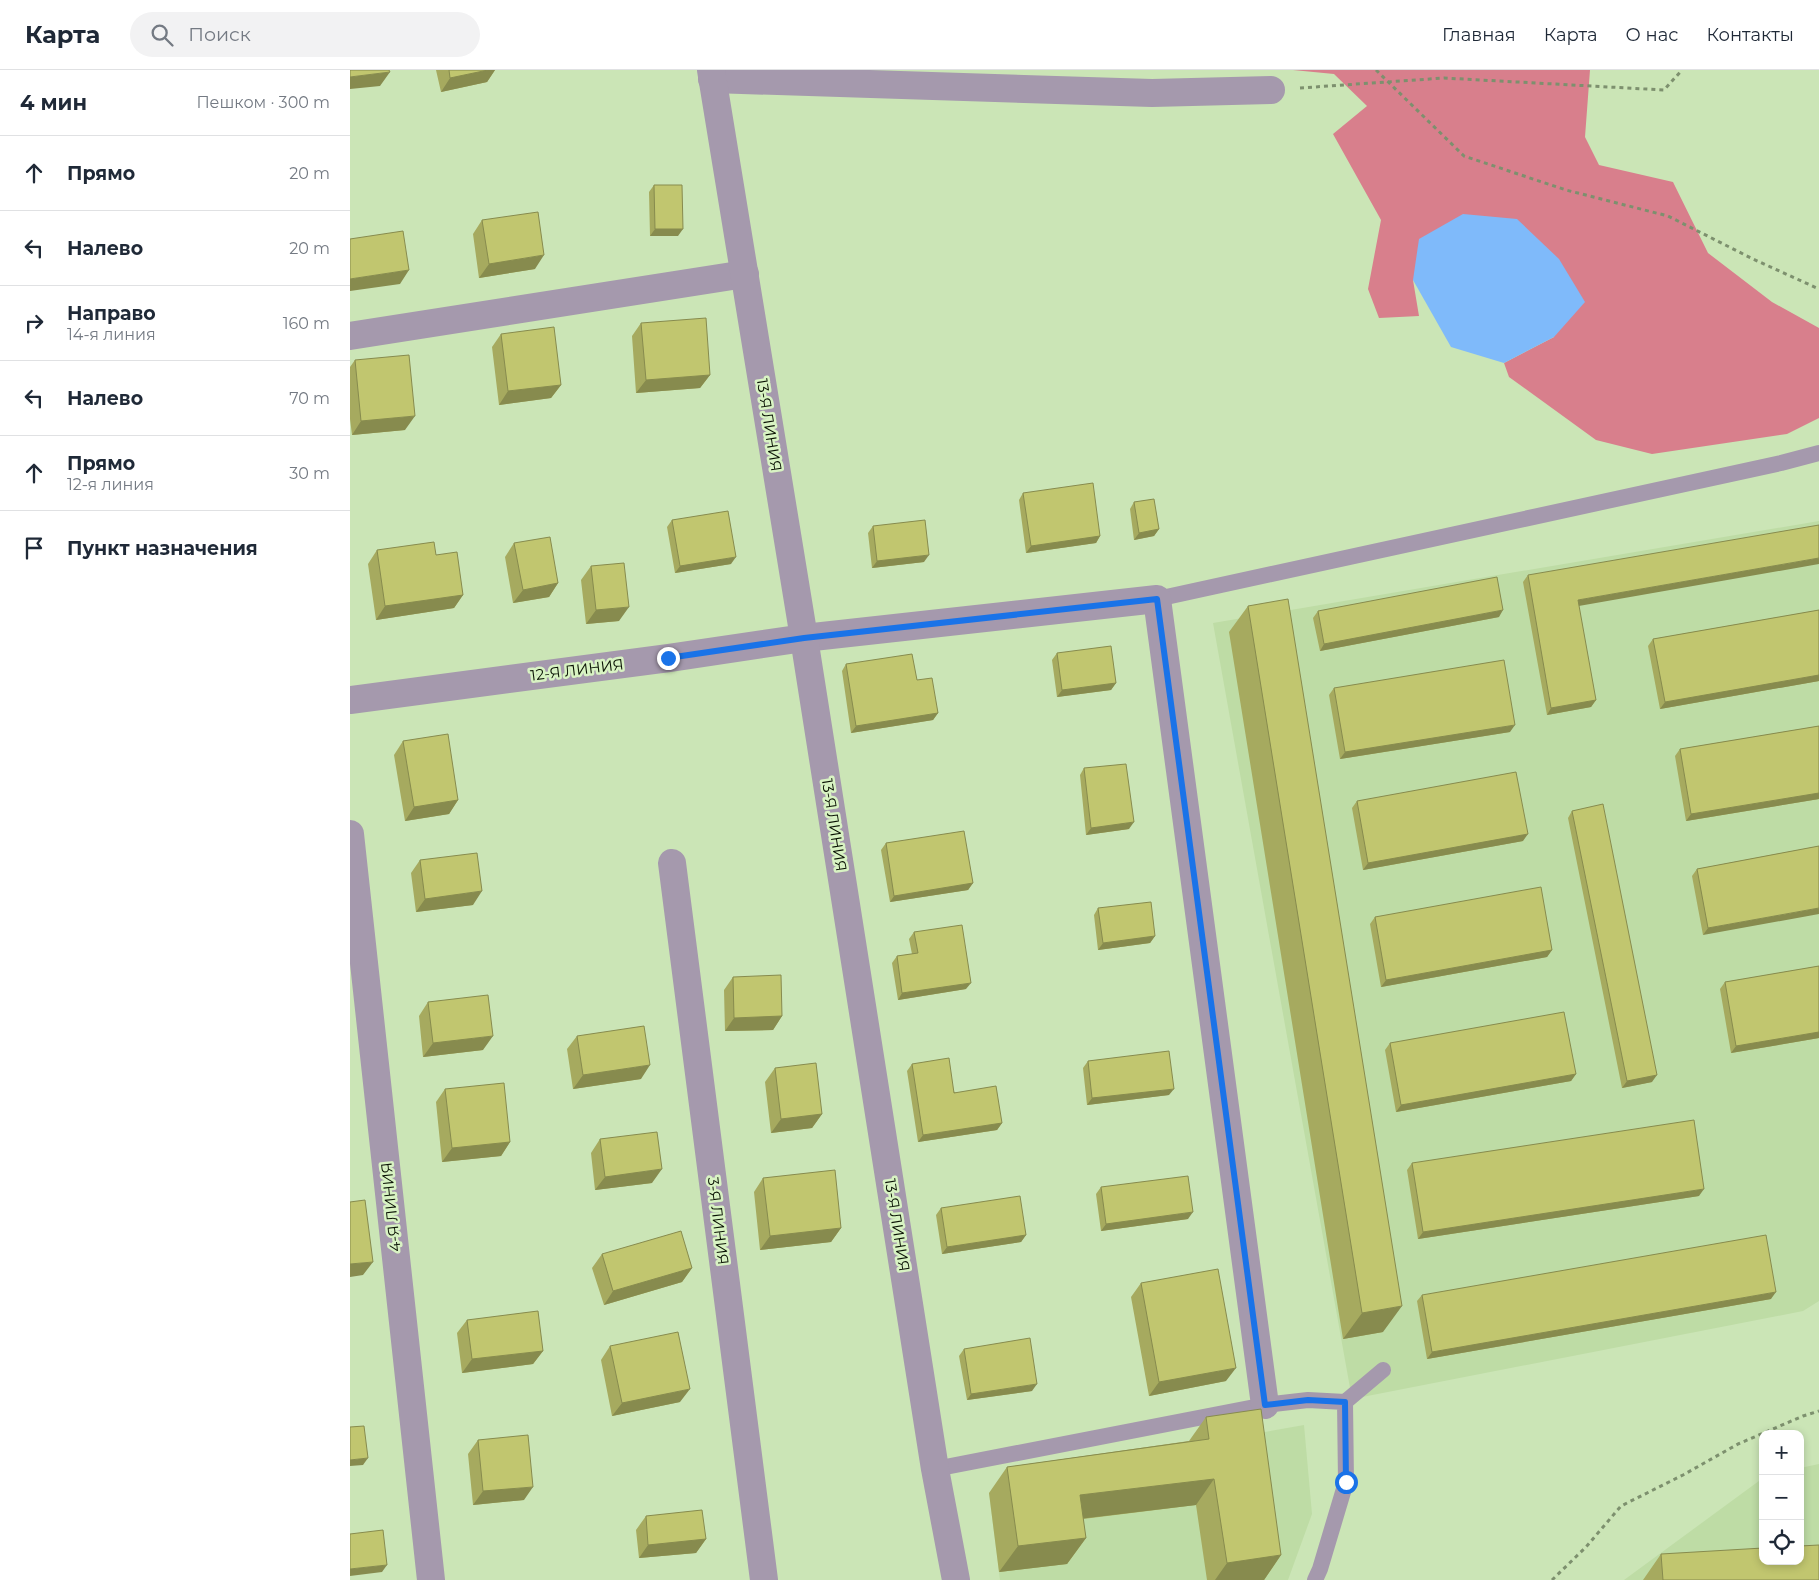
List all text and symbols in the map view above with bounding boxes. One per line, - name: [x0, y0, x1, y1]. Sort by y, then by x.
- search box: [130, 12, 480, 57]
- text: Карта: [25, 20, 100, 49]
- icon: search: [148, 21, 176, 49]
- text: Поиск: [188, 23, 251, 46]
- text: Главная: [1442, 24, 1516, 46]
- text: Карта: [1544, 24, 1598, 46]
- text: О нас: [1626, 24, 1678, 46]
- text: Контакты: [1706, 24, 1794, 46]
- text: 4 мин: [20, 90, 87, 115]
- text: Пешком · 300 m: [196, 93, 330, 112]
- icon: ahead: [20, 159, 48, 187]
- text: Прямо: [67, 162, 135, 185]
- text: 20 m: [289, 164, 330, 183]
- icon: left: [20, 234, 48, 262]
- text: Налево: [67, 237, 143, 260]
- text: 20 m: [289, 239, 330, 258]
- text: Направо: [67, 302, 156, 325]
- icon: right: [20, 309, 48, 337]
- text: 160 m: [283, 314, 330, 333]
- text: 14-я линия: [67, 325, 156, 344]
- street label: 13-Я ЛИНИЯ: [753, 377, 786, 473]
- icon: left: [20, 384, 48, 412]
- text: Налево: [67, 387, 143, 410]
- text: 70 m: [289, 389, 330, 408]
- text: Прямо: [67, 452, 135, 475]
- icon: ahead: [20, 459, 48, 487]
- text: 30 m: [289, 464, 330, 483]
- text: 12-я линия: [67, 475, 154, 494]
- icon: arrive: [20, 534, 48, 562]
- text: Пункт назначения: [67, 537, 258, 560]
- route end: [657, 647, 680, 670]
- street label: 12-Я ЛИНИЯ: [529, 654, 625, 685]
- street label: 13-Я ЛИНИЯ: [818, 777, 851, 873]
- street label: 4-Я ЛИНИЯ: [376, 1161, 405, 1253]
- street label: 3-Я ЛИНИЯ: [704, 1176, 733, 1266]
- street label: 13-Я ЛИНИЯ: [881, 1177, 914, 1273]
- map controls: [1759, 1430, 1804, 1565]
- button: +: [1759, 1430, 1804, 1475]
- route start: [1335, 1471, 1358, 1494]
- button: −: [1759, 1475, 1804, 1520]
- button: locate: [1759, 1520, 1804, 1565]

